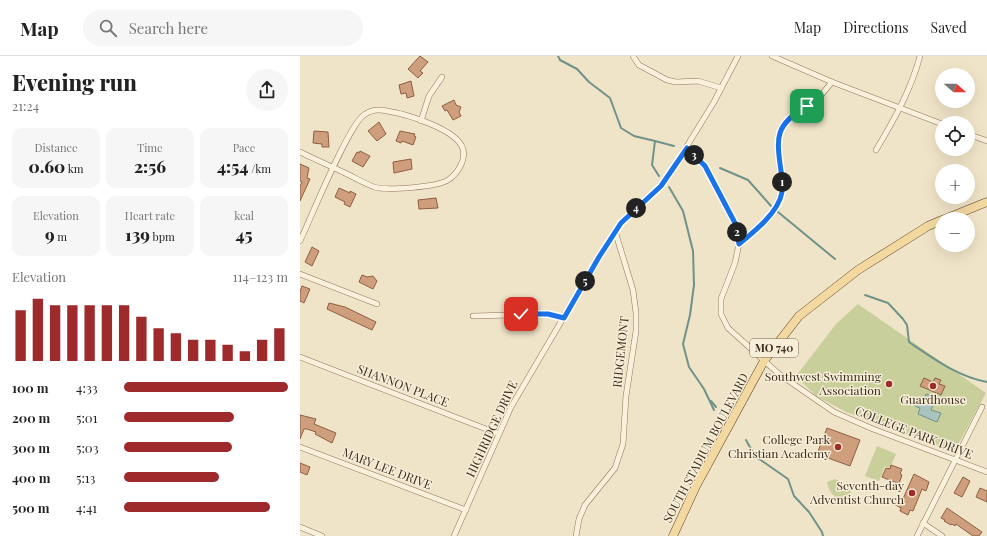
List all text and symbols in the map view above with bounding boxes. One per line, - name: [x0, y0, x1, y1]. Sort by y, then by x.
- search box: [83, 10, 363, 46]
- text: Map: [20, 15, 59, 41]
- icon: search: [97, 17, 119, 39]
- text: Search here: [129, 18, 208, 38]
- text: Map: [794, 18, 821, 37]
- text: Directions: [843, 18, 909, 37]
- text: Saved: [931, 18, 967, 37]
- text: Evening run: [12, 67, 137, 97]
- north arrow: [935, 68, 975, 108]
- map controls: [935, 68, 975, 252]
- button: share: [246, 69, 288, 111]
- pin: [790, 89, 824, 123]
- icon: arrive: [796, 95, 818, 117]
- text: 21:24: [12, 97, 39, 114]
- button: locate: [935, 116, 975, 156]
- text: Distance: [35, 140, 77, 155]
- text: Time: [137, 140, 163, 155]
- text: Pace: [233, 140, 255, 155]
- pin: 3: [684, 145, 704, 165]
- text: 3: [691, 147, 697, 162]
- text: 0.60: [28, 155, 65, 177]
- text: 2:56: [134, 155, 166, 177]
- text: 4:54: [217, 155, 248, 177]
- text: km: [65, 161, 84, 176]
- text: /km: [248, 161, 271, 176]
- button: +: [935, 164, 975, 204]
- pin: 1: [772, 172, 792, 192]
- text: 1: [780, 174, 784, 189]
- pin: 4: [626, 198, 646, 218]
- text: 4: [633, 200, 639, 215]
- text: Elevation: [33, 208, 79, 223]
- text: Heart rate: [125, 208, 175, 223]
- text: kcal: [234, 208, 254, 223]
- button: −: [935, 212, 975, 252]
- pin: 2: [727, 222, 747, 242]
- text: 9: [45, 223, 55, 245]
- text: 139: [125, 223, 150, 245]
- text: 45: [235, 223, 253, 245]
- text: 2: [734, 224, 740, 239]
- text: m: [55, 229, 67, 244]
- text: bpm: [150, 229, 175, 244]
- text: Elevation: [12, 268, 66, 285]
- text: 114–123 m: [233, 268, 288, 285]
- pin: 5: [575, 271, 595, 291]
- text: 5: [582, 273, 588, 288]
- pin: [504, 297, 538, 331]
- icon: check: [510, 303, 532, 325]
- street label: RIDGEMONT: [608, 315, 632, 388]
- road number: MO 740: [750, 339, 798, 357]
- street label: SHANNON PLACE: [355, 360, 452, 410]
- place label: Southwest Swimming Association: [765, 368, 882, 398]
- street label: SOUTH STADIUM BOULEVARD: [659, 370, 752, 525]
- street label: HIGHRIDGE DRIVE: [462, 378, 521, 480]
- text: 100 m: [12, 379, 49, 396]
- text: 4:33: [76, 379, 98, 396]
- marker: Southwest Swimming Association: [884, 379, 894, 389]
- marker: Guardhouse: [928, 381, 938, 391]
- place label: Guardhouse: [900, 391, 966, 407]
- street label: COLLEGE PARK DRIVE: [853, 402, 976, 462]
- text: 200 m: [12, 409, 50, 426]
- text: 5:01: [76, 409, 97, 426]
- place label: College Park Christian Academy: [728, 431, 830, 461]
- text: 300 m: [12, 439, 50, 456]
- text: 5:03: [76, 439, 99, 456]
- marker: College Park Christian Academy: [833, 442, 843, 452]
- street label: MARY LEE DRIVE: [340, 444, 434, 492]
- text: 400 m: [12, 469, 50, 486]
- text: 5:13: [76, 469, 95, 486]
- place label: Seventh-day Adventist Church: [809, 477, 904, 507]
- marker: Seventh-day Adventist Church: [907, 488, 917, 498]
- text: 500 m: [12, 499, 50, 516]
- text: 4:41: [76, 499, 97, 516]

